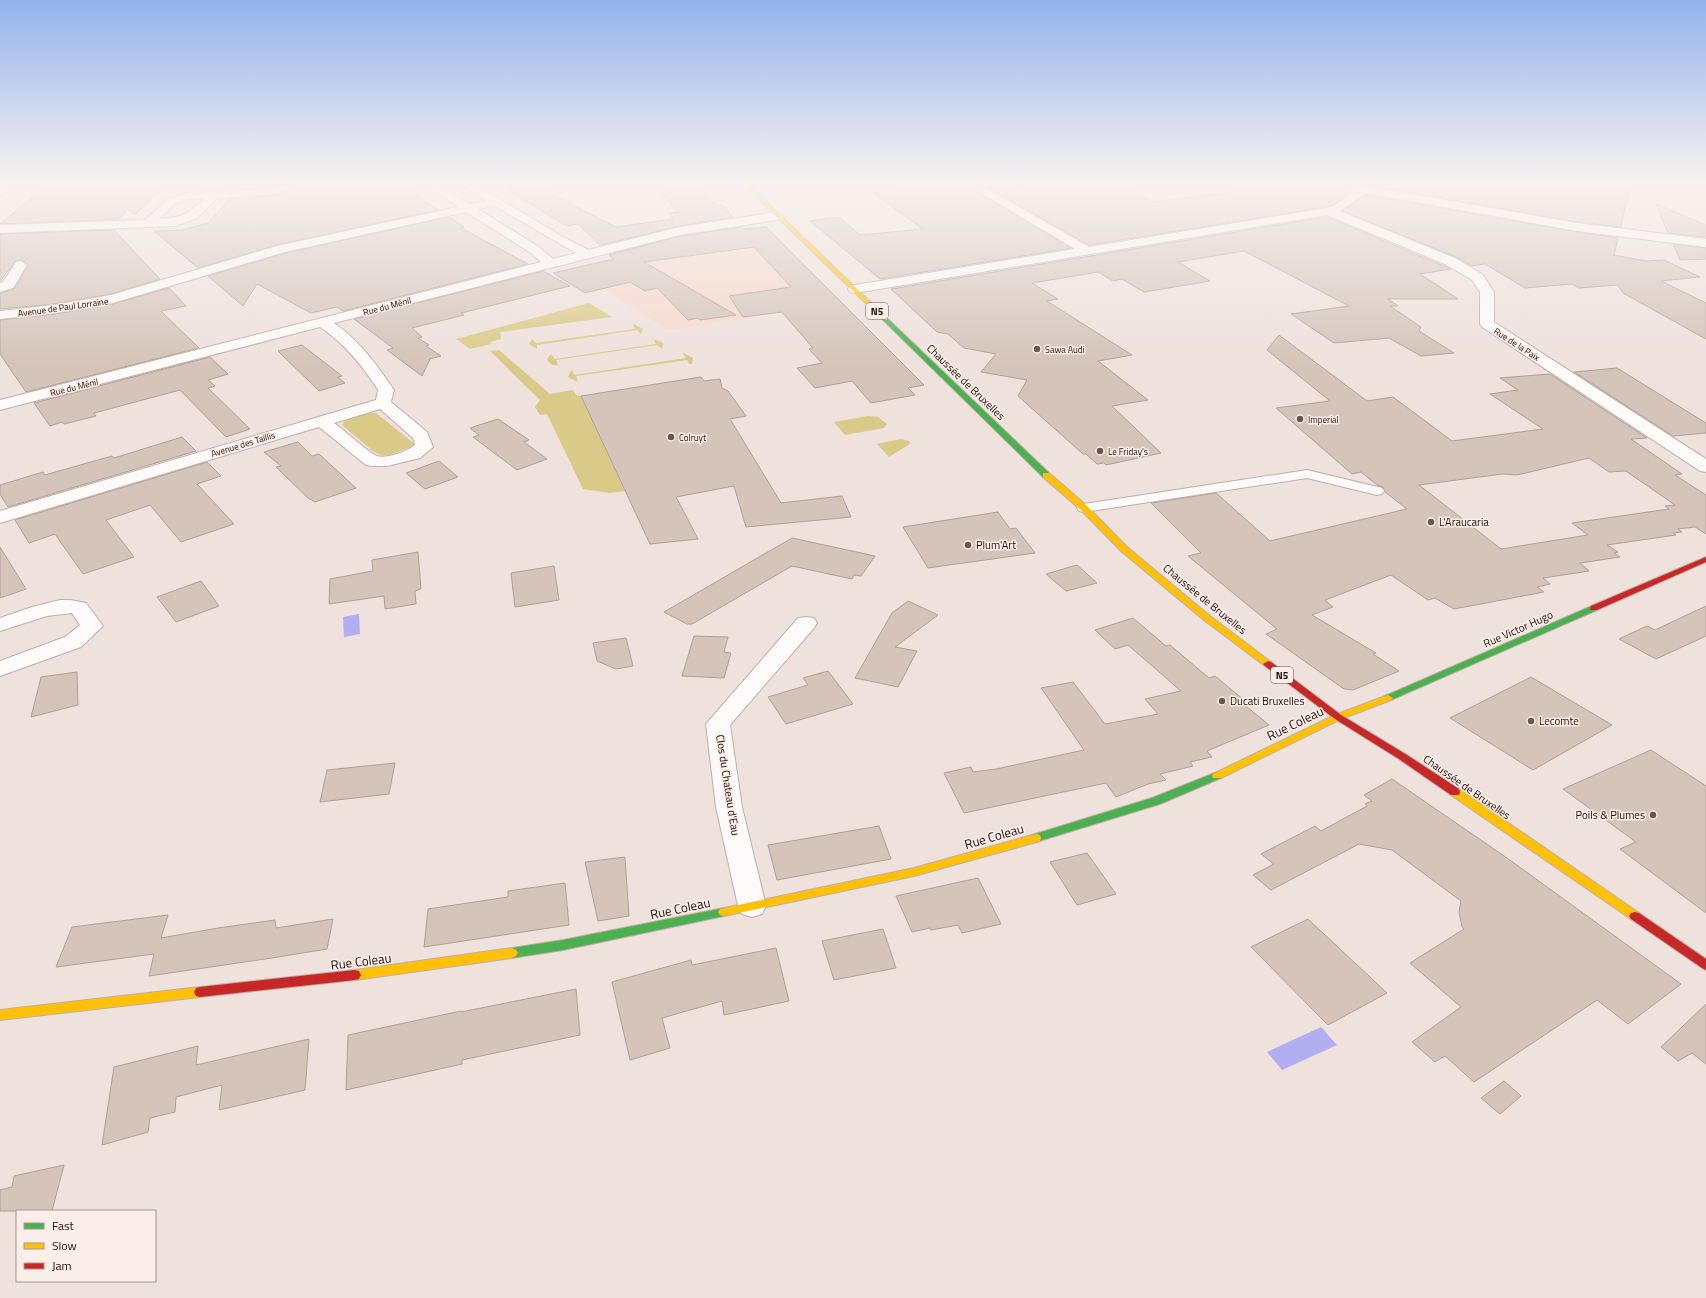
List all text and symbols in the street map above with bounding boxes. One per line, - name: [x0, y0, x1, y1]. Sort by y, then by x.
- street label: Rue du Ménil: [362, 293, 412, 319]
- street label: Avenue de Paul Lorraine: [17, 294, 109, 320]
- road number: N5: [866, 303, 888, 319]
- street label: Rue de la Paix: [1491, 324, 1543, 364]
- street label: Chaussée de Bruxelles: [923, 340, 1009, 424]
- place label: Sawa Audi: [1045, 343, 1085, 356]
- marker: Sawa Audi: [1032, 344, 1042, 354]
- street label: Rue du Ménil: [49, 375, 99, 399]
- place label: Imperial: [1308, 413, 1339, 426]
- marker: Imperial: [1295, 414, 1305, 424]
- street label: Avenue des Taillis: [209, 428, 277, 460]
- place label: Colruyt: [679, 431, 707, 444]
- marker: Colruyt: [666, 432, 676, 442]
- place label: Le Friday's: [1108, 445, 1148, 458]
- marker: Le Friday's: [1095, 446, 1105, 456]
- place label: L'Araucaria: [1439, 514, 1489, 530]
- marker: L'Araucaria: [1426, 517, 1436, 527]
- place label: Plum'Art: [976, 537, 1016, 553]
- marker: Plum'Art: [963, 540, 973, 550]
- street label: Chaussée de Bruxelles: [1160, 560, 1250, 638]
- street label: Rue Victor Hugo: [1481, 606, 1556, 652]
- road number: N5: [1271, 667, 1293, 683]
- place label: Ducati Bruxelles: [1230, 693, 1305, 709]
- marker: Ducati Bruxelles: [1217, 696, 1227, 706]
- street label: Rue Coleau: [1263, 701, 1327, 745]
- place label: Lecomte: [1539, 713, 1579, 729]
- marker: Lecomte: [1526, 716, 1536, 726]
- street label: Clos du Chateau d'Eau: [712, 733, 744, 837]
- street label: Chaussée de Bruxelles: [1420, 751, 1514, 823]
- place label: Poils & Plumes: [1575, 807, 1645, 823]
- marker: Poils & Plumes: [1648, 810, 1658, 820]
- street label: Rue Coleau: [962, 818, 1026, 854]
- street label: Rue Coleau: [648, 892, 712, 924]
- street label: Rue Coleau: [329, 947, 393, 975]
- legend: [16, 1210, 156, 1282]
- text: Fast: [52, 1216, 75, 1235]
- text: Slow: [52, 1236, 77, 1255]
- text: Jam: [52, 1256, 72, 1275]

